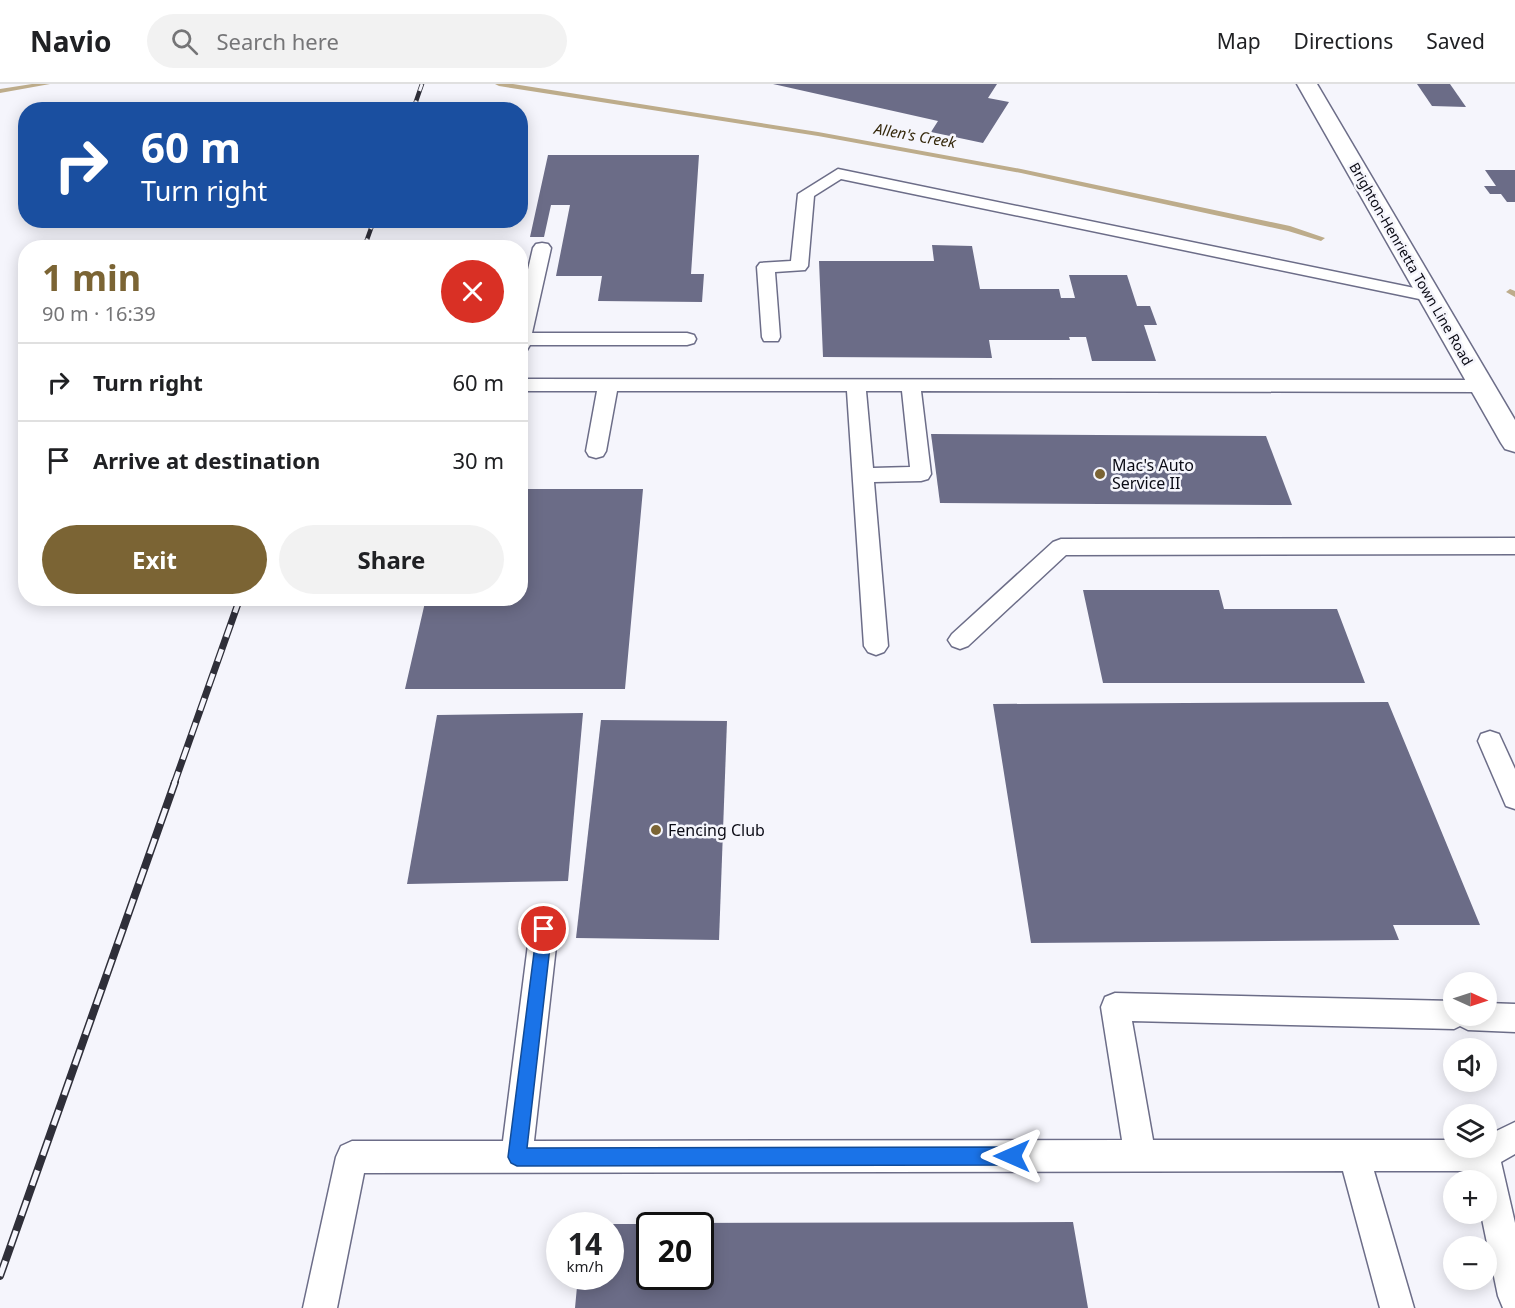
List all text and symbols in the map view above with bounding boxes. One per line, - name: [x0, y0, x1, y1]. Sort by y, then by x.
- search box: [147, 14, 567, 68]
- text: Navio: [30, 22, 111, 60]
- icon: search: [168, 25, 201, 58]
- text: Search here: [216, 26, 339, 56]
- text: Map: [1217, 27, 1261, 55]
- text: Directions: [1294, 27, 1393, 55]
- text: Saved: [1426, 27, 1485, 55]
- text: 60 m: [141, 118, 241, 175]
- water label: Allen's Creek: [872, 118, 958, 152]
- icon: right: [42, 126, 120, 204]
- street label: Brighton-Henrietta Town Line Road: [1345, 159, 1477, 369]
- text: Turn right: [141, 172, 267, 209]
- text: 1 min: [42, 253, 141, 302]
- button: close: [441, 260, 504, 323]
- text: 90 m · 16:39: [42, 300, 156, 327]
- icon: right: [42, 366, 75, 399]
- text: Turn right: [93, 367, 203, 397]
- text: 60 m: [453, 367, 504, 397]
- icon: arrive: [42, 444, 75, 477]
- text: Arrive at destination: [93, 445, 320, 475]
- text: 30 m: [453, 445, 504, 475]
- place label: Mac's Auto Service II: [1112, 454, 1194, 494]
- marker: Mac's Auto Service II: [1093, 467, 1107, 481]
- button: Exit: [42, 525, 267, 594]
- button: Share: [279, 525, 504, 594]
- place label: Fencing Club: [668, 819, 765, 841]
- marker: Fencing Club: [649, 823, 663, 837]
- pin: [518, 903, 569, 954]
- icon: arrive: [527, 912, 560, 945]
- north arrow: [1443, 972, 1497, 1026]
- map controls: [1443, 972, 1497, 1290]
- button: sound: [1443, 1038, 1497, 1092]
- button: layers: [1443, 1104, 1497, 1158]
- position arrow: [980, 1124, 1044, 1188]
- button: +: [1443, 1170, 1497, 1224]
- speed limit sign: 20: [636, 1212, 714, 1290]
- text: 14: [568, 1223, 602, 1264]
- button: −: [1443, 1236, 1497, 1290]
- text: km/h: [567, 1256, 603, 1276]

